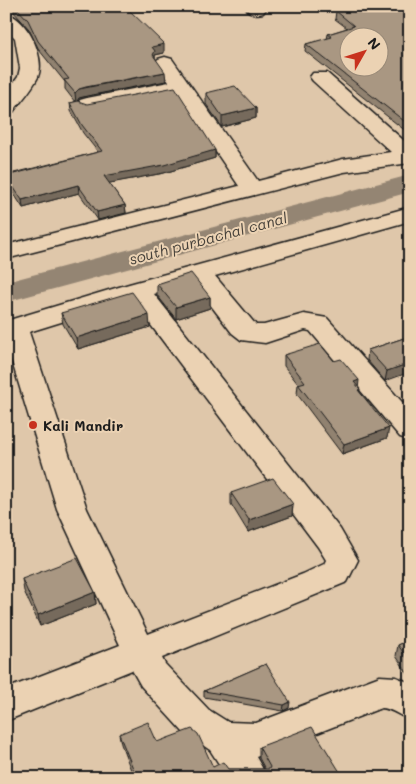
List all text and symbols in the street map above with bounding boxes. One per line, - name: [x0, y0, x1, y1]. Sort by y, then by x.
- north arrow: [338, 28, 388, 78]
- text: N: [364, 33, 385, 54]
- water label: south purbachal canal: [127, 207, 289, 269]
- place label: Kali Mandir: [43, 416, 123, 435]
- marker: Kali Mandir: [27, 419, 39, 431]

